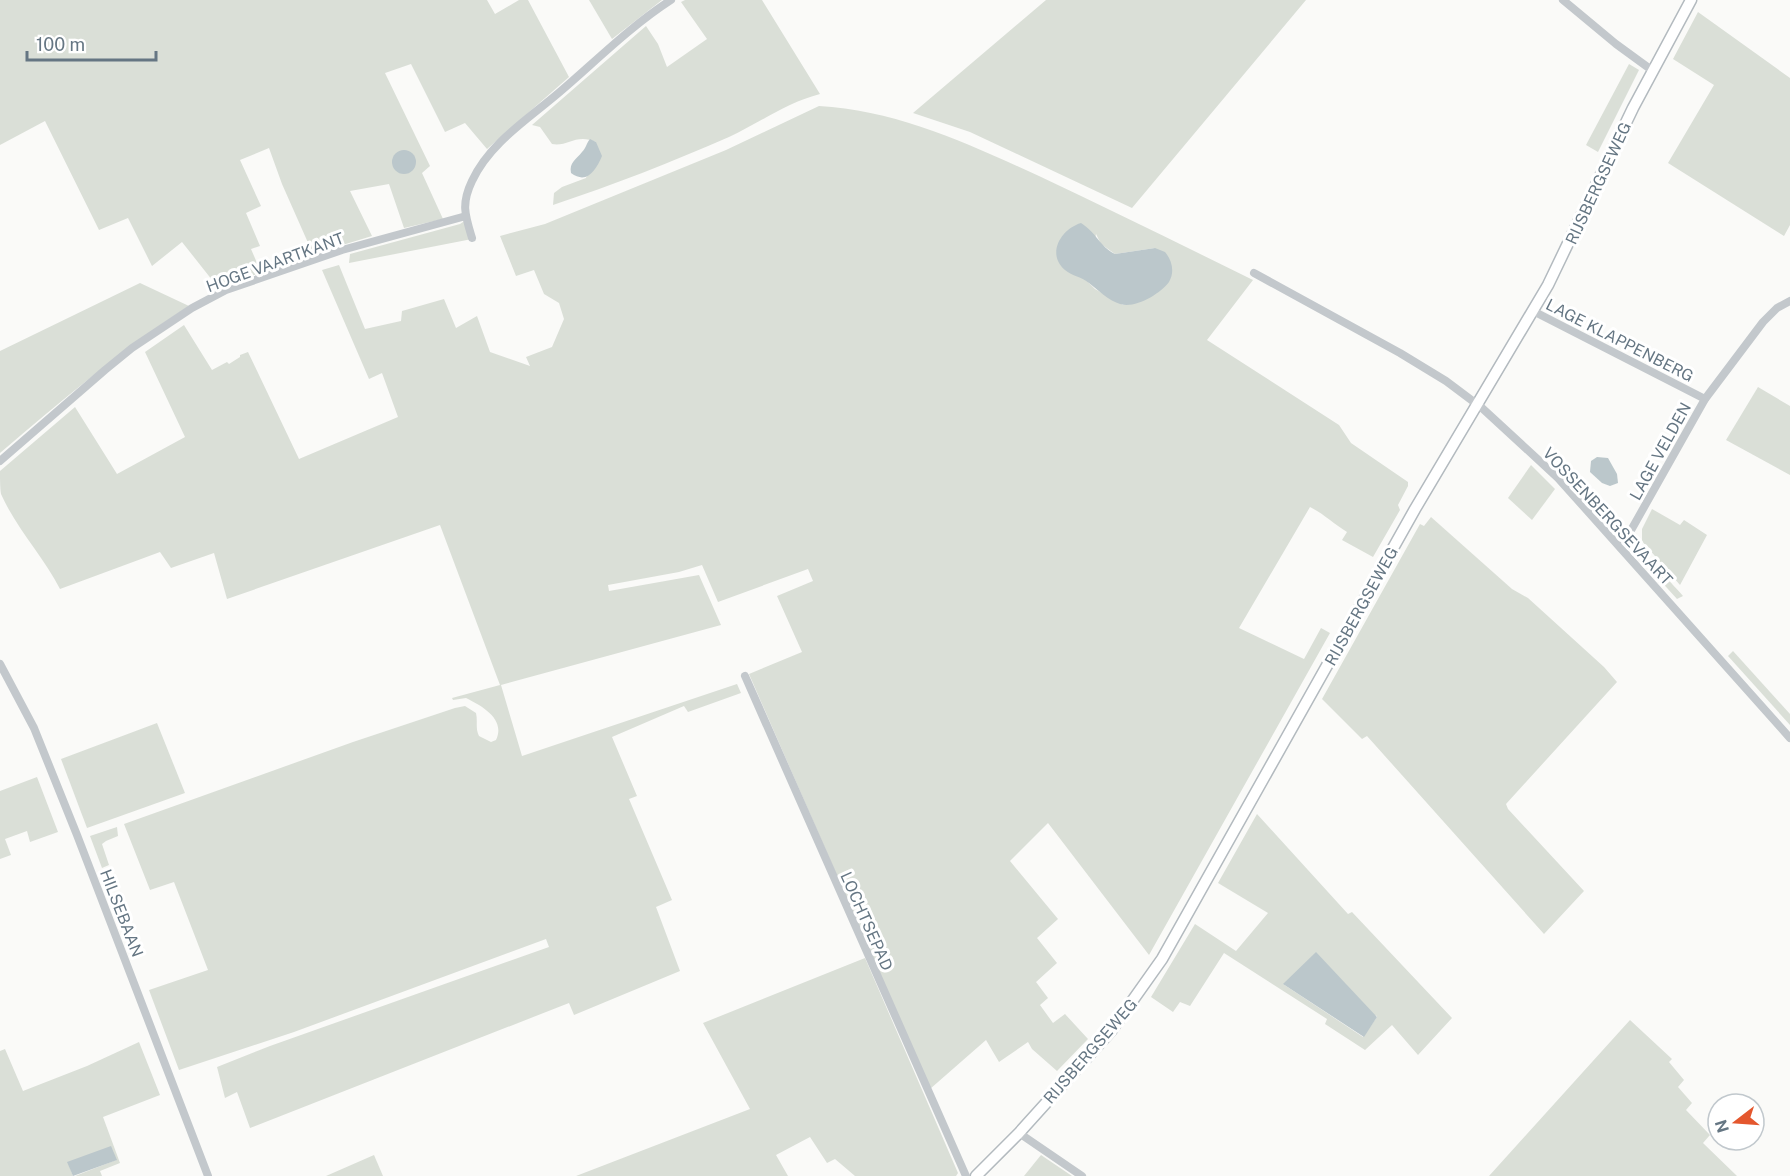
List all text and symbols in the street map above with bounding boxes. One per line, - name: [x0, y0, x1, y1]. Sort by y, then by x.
- scale bar: [27, 24, 156, 62]
- text: 100 m: [36, 34, 85, 55]
- street label: RIJSBERGSEWEG: [1562, 119, 1635, 247]
- street label: HOGE VAARTKANT: [204, 229, 347, 296]
- street label: LAGE KLAPPENBERG: [1543, 295, 1697, 386]
- street label: LAGE VELDEN: [1626, 399, 1695, 503]
- street label: VOSSENBERGSEVAART: [1539, 443, 1677, 590]
- street label: RIJSBERGSEWEG: [1321, 543, 1402, 669]
- street label: HILSEBAAN: [96, 867, 147, 960]
- street label: LOCHTSEPAD: [836, 869, 897, 973]
- street label: RIJSBERGSEWEG: [1040, 995, 1141, 1108]
- north arrow: [1706, 1092, 1766, 1152]
- text: N: [1711, 1117, 1733, 1135]

